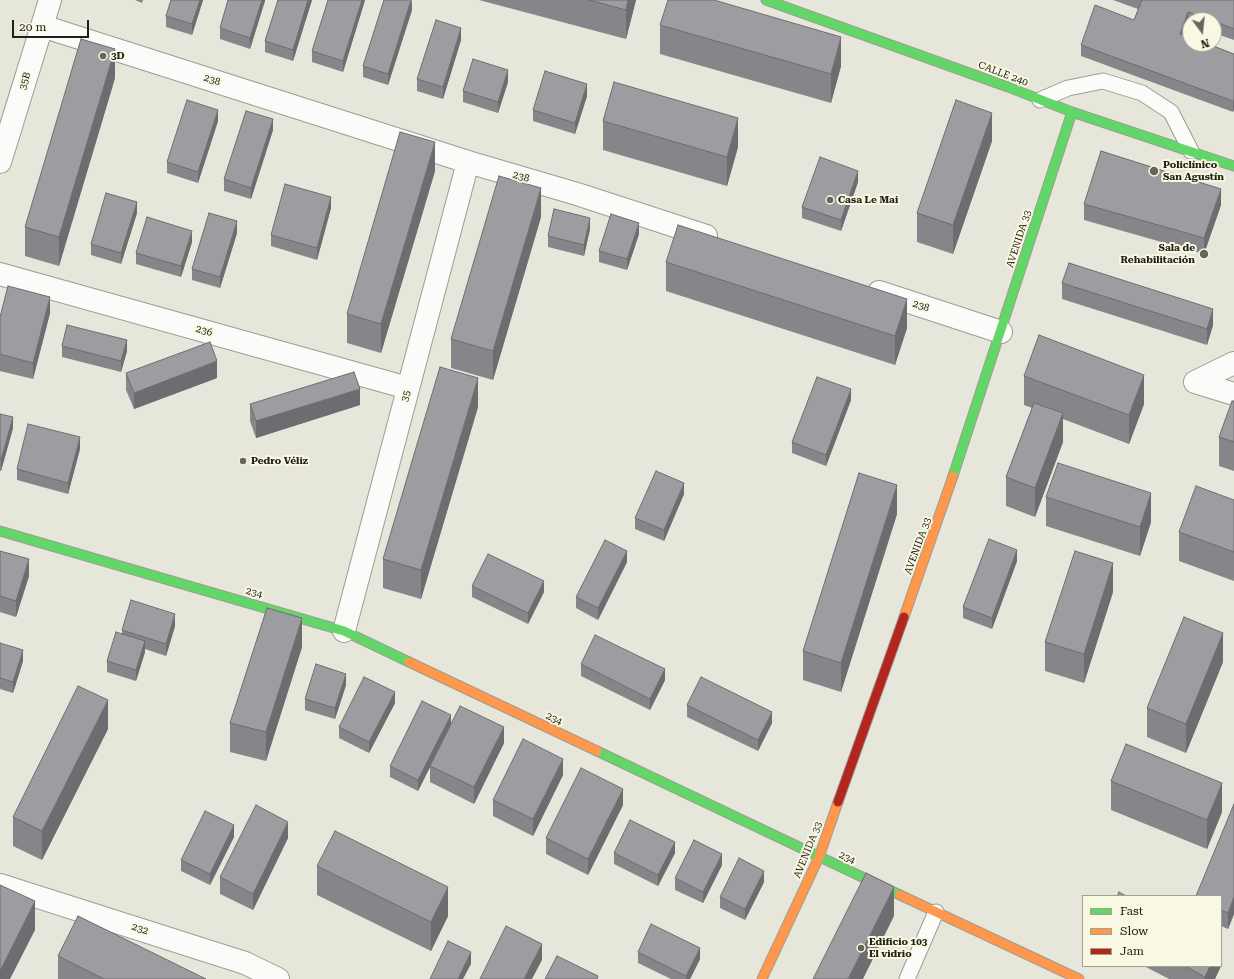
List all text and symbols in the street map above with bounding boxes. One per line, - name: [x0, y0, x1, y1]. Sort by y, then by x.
- scale bar: [14, 12, 91, 38]
- north arrow: [1182, 12, 1222, 52]
- text: 20 m: [19, 20, 46, 34]
- text: N: [1199, 36, 1211, 50]
- place label: 3D: [111, 50, 125, 62]
- marker: 3D: [98, 51, 108, 61]
- street label: CALLE 240: [976, 59, 1030, 89]
- street label: 35B: [17, 71, 33, 91]
- street label: 238: [202, 72, 222, 88]
- place label: Policlínico San Agustín: [1163, 159, 1224, 182]
- marker: Policlínico San Agustín: [1148, 165, 1160, 177]
- street label: 238: [511, 169, 531, 185]
- place label: Casa Le Mai: [838, 194, 898, 206]
- marker: Casa Le Mai: [825, 195, 835, 205]
- street label: AVENIDA 33: [1004, 209, 1034, 269]
- place label: Sala de Rehabilitación: [1121, 242, 1195, 266]
- marker: Sala de Rehabilitación: [1198, 248, 1210, 260]
- street label: 238: [911, 298, 931, 314]
- street label: 236: [194, 323, 214, 339]
- street label: 35: [399, 389, 413, 403]
- place label: Pedro Véliz: [251, 455, 308, 467]
- marker: Pedro Véliz: [238, 456, 248, 466]
- street label: AVENIDA 33: [902, 516, 934, 576]
- street label: 234: [244, 585, 264, 601]
- street label: 234: [544, 710, 564, 728]
- street label: AVENIDA 33: [791, 820, 825, 880]
- street label: 234: [837, 849, 857, 867]
- legend: [1082, 895, 1222, 967]
- text: Fast: [1120, 904, 1143, 918]
- street label: 232: [130, 921, 150, 937]
- text: Slow: [1120, 924, 1148, 938]
- place label: Edificio 103 El vidrio: [869, 936, 927, 960]
- marker: Edificio 103 El vidrio: [856, 943, 866, 953]
- text: Jam: [1120, 944, 1144, 958]

